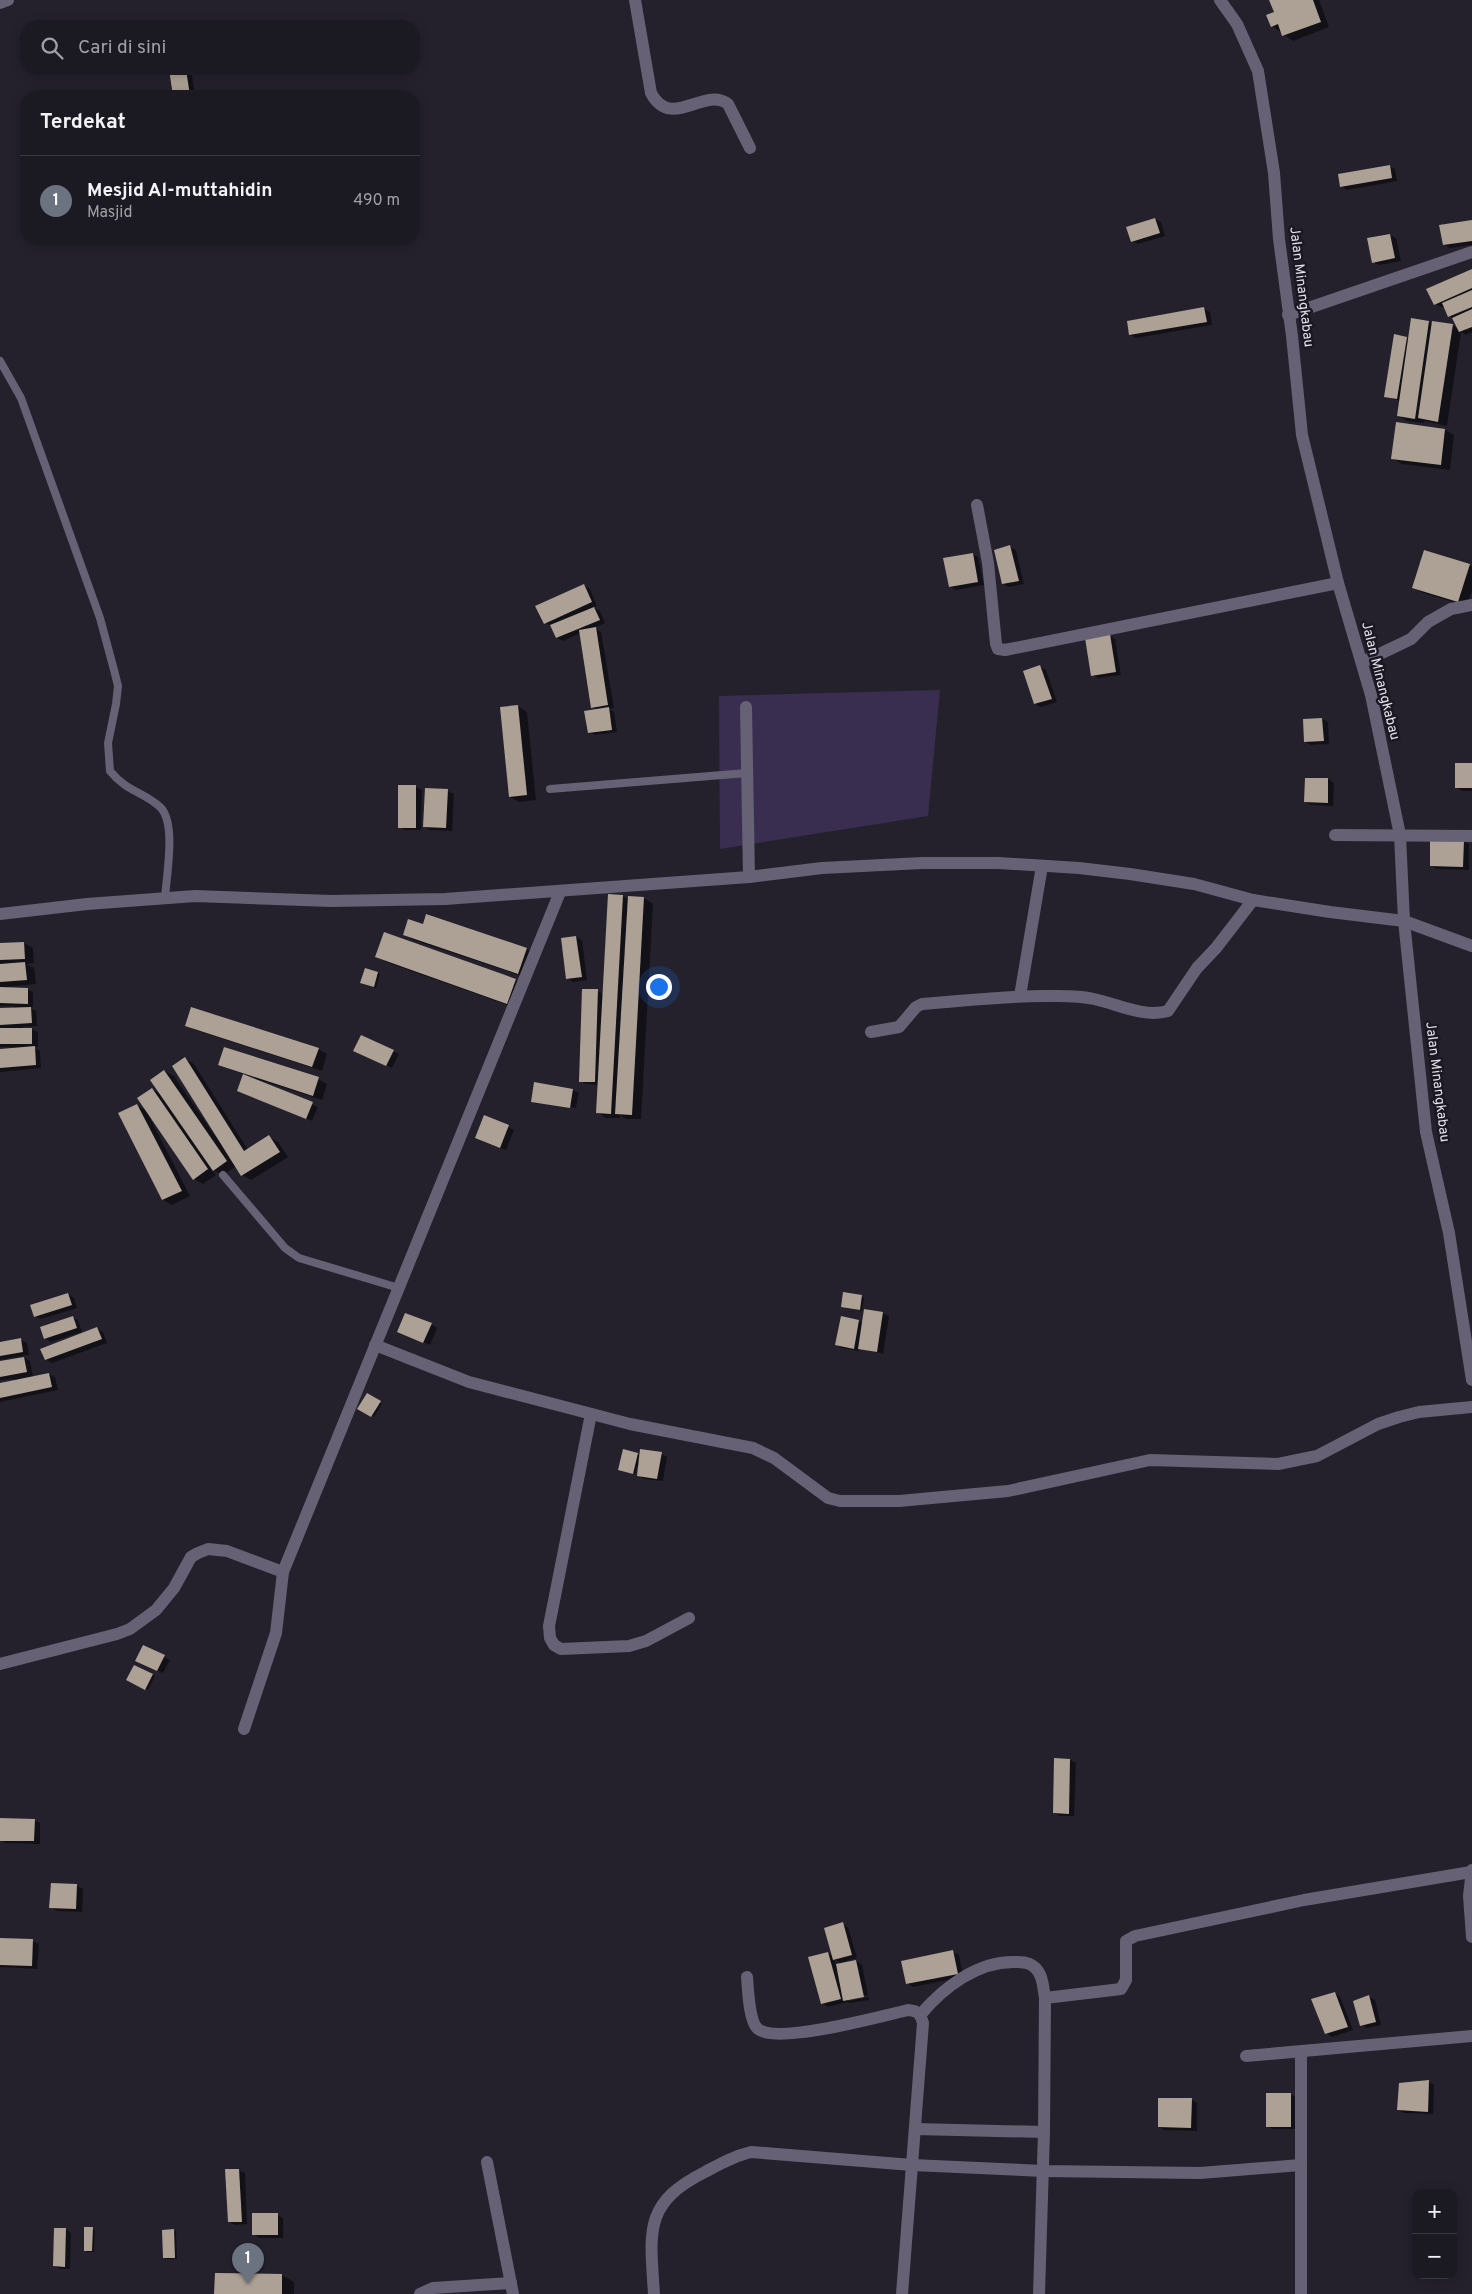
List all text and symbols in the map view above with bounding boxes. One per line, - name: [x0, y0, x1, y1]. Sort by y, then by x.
- search box: [20, 20, 420, 75]
- icon: search: [38, 34, 66, 62]
- text: Cari di sini: [78, 36, 166, 60]
- text: Terdekat: [40, 109, 126, 136]
- text: Mesjid Al-muttahidin: [87, 179, 272, 203]
- text: 1: [53, 191, 59, 211]
- text: 490 m: [353, 191, 400, 211]
- text: Masjid: [87, 203, 132, 223]
- street label: Jalan Minangkabau: [1285, 226, 1317, 348]
- street label: Jalan Minangkabau: [1357, 620, 1403, 742]
- your location: [646, 974, 672, 1000]
- street label: Jalan Minangkabau: [1421, 1021, 1453, 1143]
- map controls: [1412, 2189, 1457, 2279]
- button: +: [1412, 2189, 1457, 2234]
- button: −: [1412, 2234, 1457, 2279]
- pin: 1: [232, 2243, 264, 2284]

